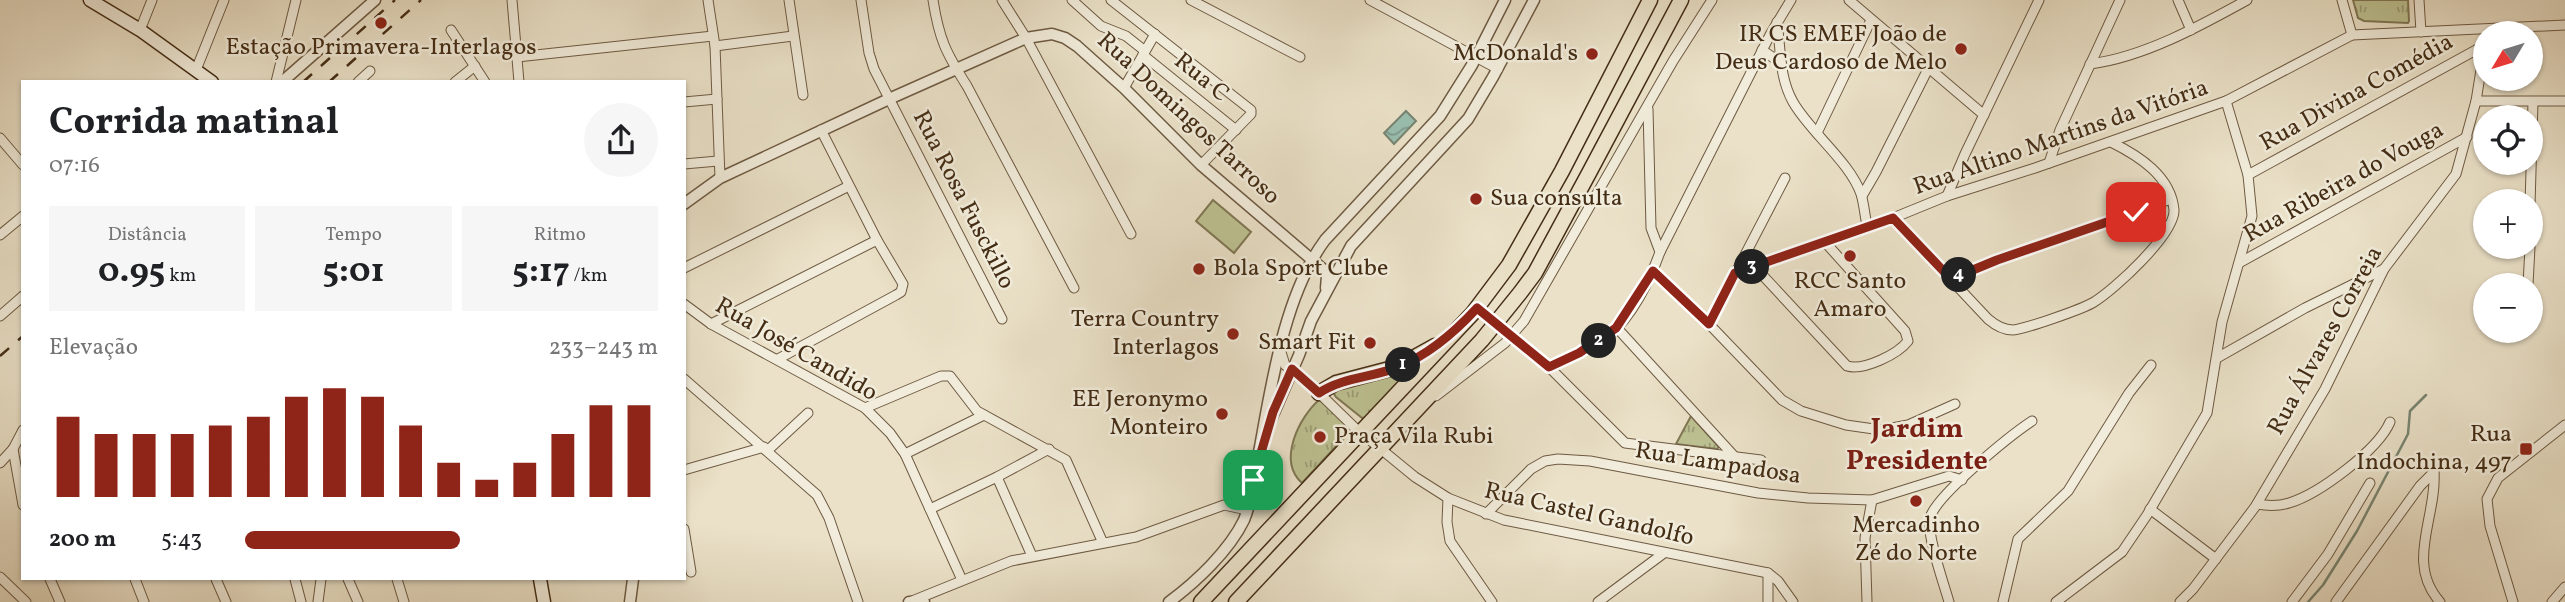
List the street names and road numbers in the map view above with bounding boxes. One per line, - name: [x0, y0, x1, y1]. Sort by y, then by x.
- street label: Rua Domingos Tarroso: [1089, 25, 1287, 213]
- street label: Rua Divina Comédia: [2254, 26, 2460, 160]
- street label: Rua C: [1166, 45, 1236, 111]
- street label: Rua Altino Martins da Vitória: [1909, 71, 2213, 205]
- street label: Rua Rosa Fusckillo: [903, 105, 1023, 295]
- street label: Rua Ribeira do Vouga: [2238, 114, 2450, 252]
- street label: Rua Álvares Correia: [2260, 240, 2392, 442]
- street label: Rua José Candido: [708, 290, 884, 410]
- street label: Rua Lampadosa: [1633, 434, 1803, 494]
- street label: Rua Castel Gandolfo: [1481, 474, 1697, 556]

